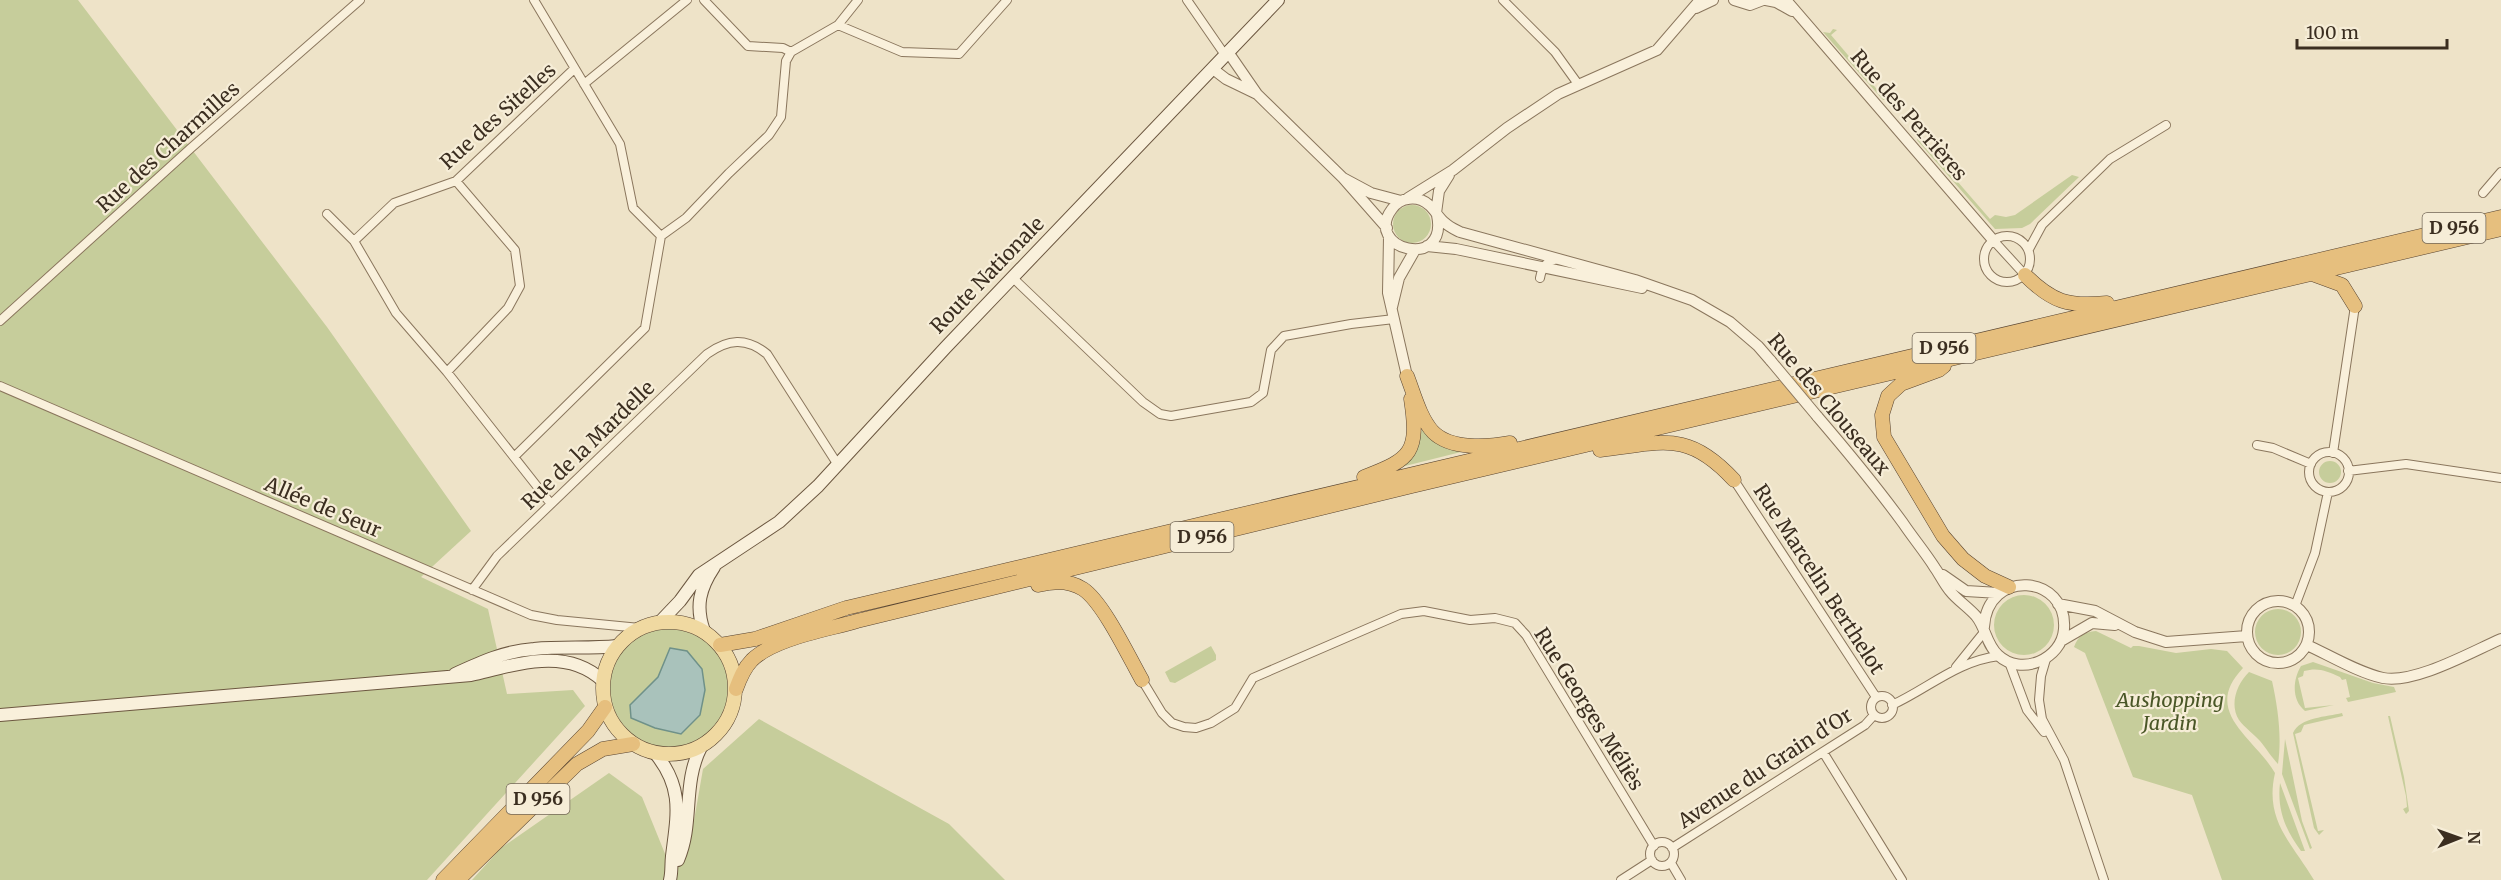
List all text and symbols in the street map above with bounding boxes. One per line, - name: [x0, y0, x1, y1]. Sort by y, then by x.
- scale bar: [2297, 12, 2447, 50]
- text: 100 m: [2306, 21, 2359, 44]
- street label: Rue des Perrières: [1846, 44, 1973, 185]
- street label: Rue des Sitelles: [435, 57, 561, 174]
- street label: Rue des Charmilles: [91, 76, 244, 217]
- street label: Route Nationale: [925, 211, 1049, 338]
- road number: D 956: [2422, 213, 2486, 243]
- street label: Rue des Clouseaux: [1763, 328, 1896, 480]
- road number: D 956: [1912, 333, 1976, 363]
- street label: Rue de la Mardelle: [516, 375, 659, 514]
- street label: Allée de Seur: [260, 470, 385, 542]
- street label: Rue Marcelin Berthelot: [1749, 479, 1890, 679]
- road number: D 956: [1170, 522, 1234, 552]
- street label: Rue Georges Méliès: [1529, 623, 1650, 795]
- park label: Aushopping Jardin: [2114, 687, 2224, 735]
- street label: Avenue du Grain d'Or: [1672, 702, 1856, 834]
- road number: D 956: [506, 784, 570, 814]
- north arrow: [2429, 808, 2489, 868]
- text: N: [2464, 831, 2484, 845]

